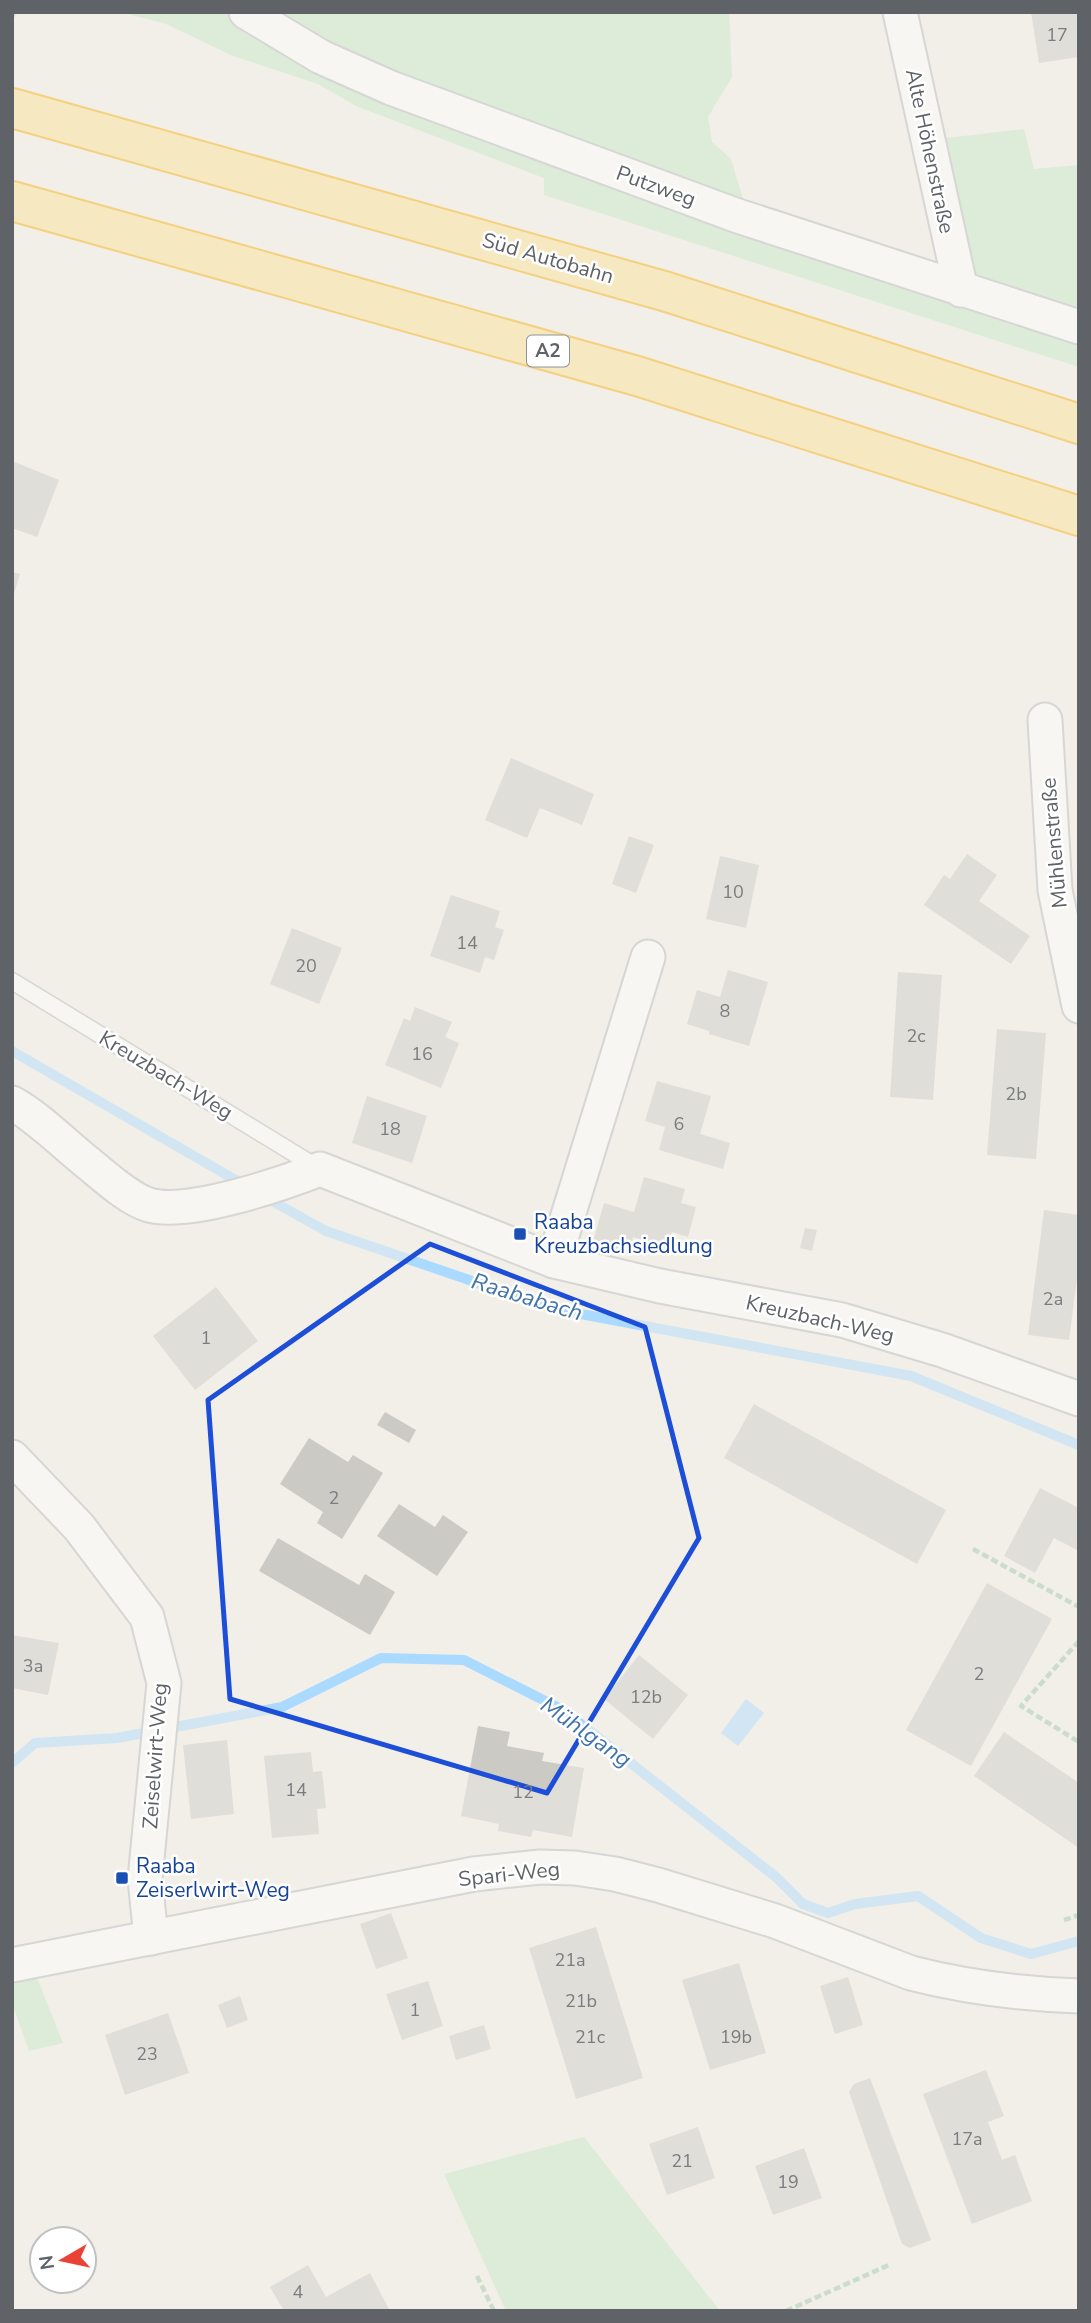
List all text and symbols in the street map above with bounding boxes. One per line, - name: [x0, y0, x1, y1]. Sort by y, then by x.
- house number: 17: [1046, 23, 1068, 47]
- street label: Alte Höhenstraße: [899, 66, 961, 236]
- street label: Putzweg: [612, 159, 700, 213]
- street label: Süd Autobahn: [479, 226, 617, 290]
- road number: A2: [527, 336, 569, 366]
- street label: Mühlenstraße: [1034, 777, 1074, 909]
- house number: 10: [722, 880, 744, 904]
- house number: 14: [456, 931, 478, 955]
- house number: 20: [295, 954, 317, 978]
- house number: 8: [720, 999, 730, 1023]
- street label: Kreuzbach-Weg: [94, 1024, 238, 1126]
- house number: 2c: [906, 1024, 926, 1048]
- house number: 16: [411, 1042, 433, 1066]
- house number: 2b: [1005, 1082, 1027, 1106]
- house number: 6: [674, 1112, 684, 1136]
- house number: 18: [379, 1117, 401, 1141]
- place label: Raaba Kreuzbachsiedlung: [534, 1208, 713, 1260]
- marker: Raaba Kreuzbachsiedlung: [512, 1226, 528, 1242]
- water label: Raababach: [468, 1265, 586, 1329]
- house number: 2a: [1043, 1287, 1063, 1311]
- street label: Kreuzbach-Weg: [743, 1288, 897, 1350]
- house number: 1: [201, 1326, 211, 1350]
- house number: 2: [329, 1486, 339, 1510]
- house number: 3a: [23, 1654, 43, 1678]
- house number: 2: [974, 1662, 984, 1686]
- street label: Zeiselwirt-Weg: [136, 1682, 174, 1830]
- house number: 12b: [630, 1685, 662, 1709]
- water label: Mühlgang: [534, 1689, 638, 1775]
- house number: 14: [285, 1778, 307, 1802]
- house number: 12: [512, 1780, 534, 1804]
- place label: Raaba Zeiserlwirt-Weg: [136, 1852, 290, 1904]
- street label: Spari-Weg: [457, 1855, 561, 1893]
- marker: Raaba Zeiserlwirt-Weg: [114, 1870, 130, 1886]
- house number: 21a: [554, 1948, 586, 1972]
- house number: 21b: [565, 1989, 597, 2013]
- house number: 1: [410, 1998, 420, 2022]
- house number: 21c: [575, 2025, 605, 2049]
- house number: 19b: [720, 2025, 752, 2049]
- house number: 23: [136, 2042, 158, 2066]
- house number: 17a: [951, 2127, 983, 2151]
- house number: 21: [671, 2149, 693, 2173]
- house number: 19: [777, 2170, 799, 2194]
- north arrow: [28, 2225, 98, 2295]
- text: N: [33, 2253, 61, 2272]
- house number: 4: [293, 2280, 304, 2304]

